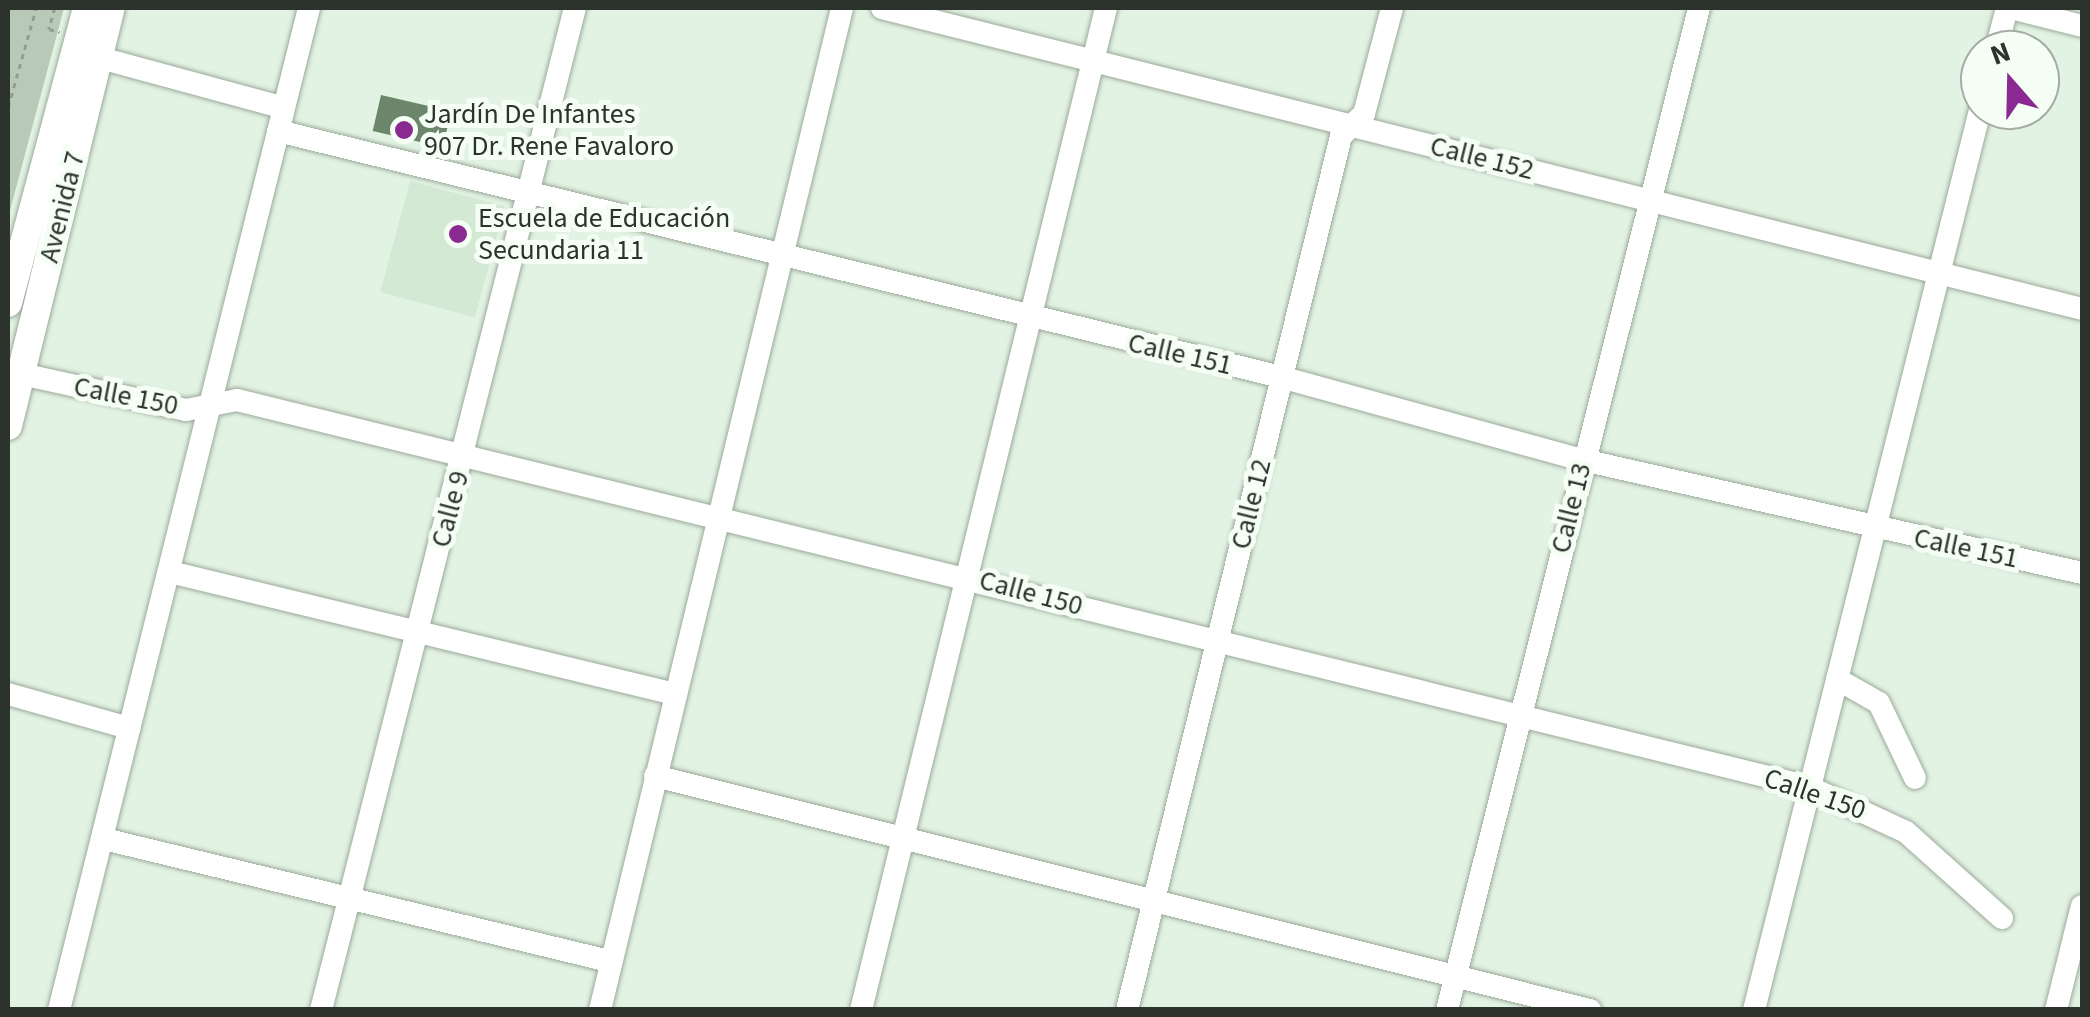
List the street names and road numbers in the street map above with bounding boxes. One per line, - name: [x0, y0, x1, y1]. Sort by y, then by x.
- street label: Calle 152: [1427, 129, 1537, 187]
- street label: Avenida 7: [32, 148, 92, 266]
- street label: Calle 151: [1125, 326, 1235, 382]
- street label: Calle 150: [71, 369, 181, 423]
- street label: Calle 12: [1224, 455, 1278, 553]
- street label: Calle 13: [1544, 459, 1598, 557]
- street label: Calle 9: [424, 467, 476, 551]
- street label: Calle 151: [1911, 521, 2021, 575]
- street label: Calle 150: [976, 563, 1086, 623]
- street label: Calle 150: [1760, 761, 1870, 827]

